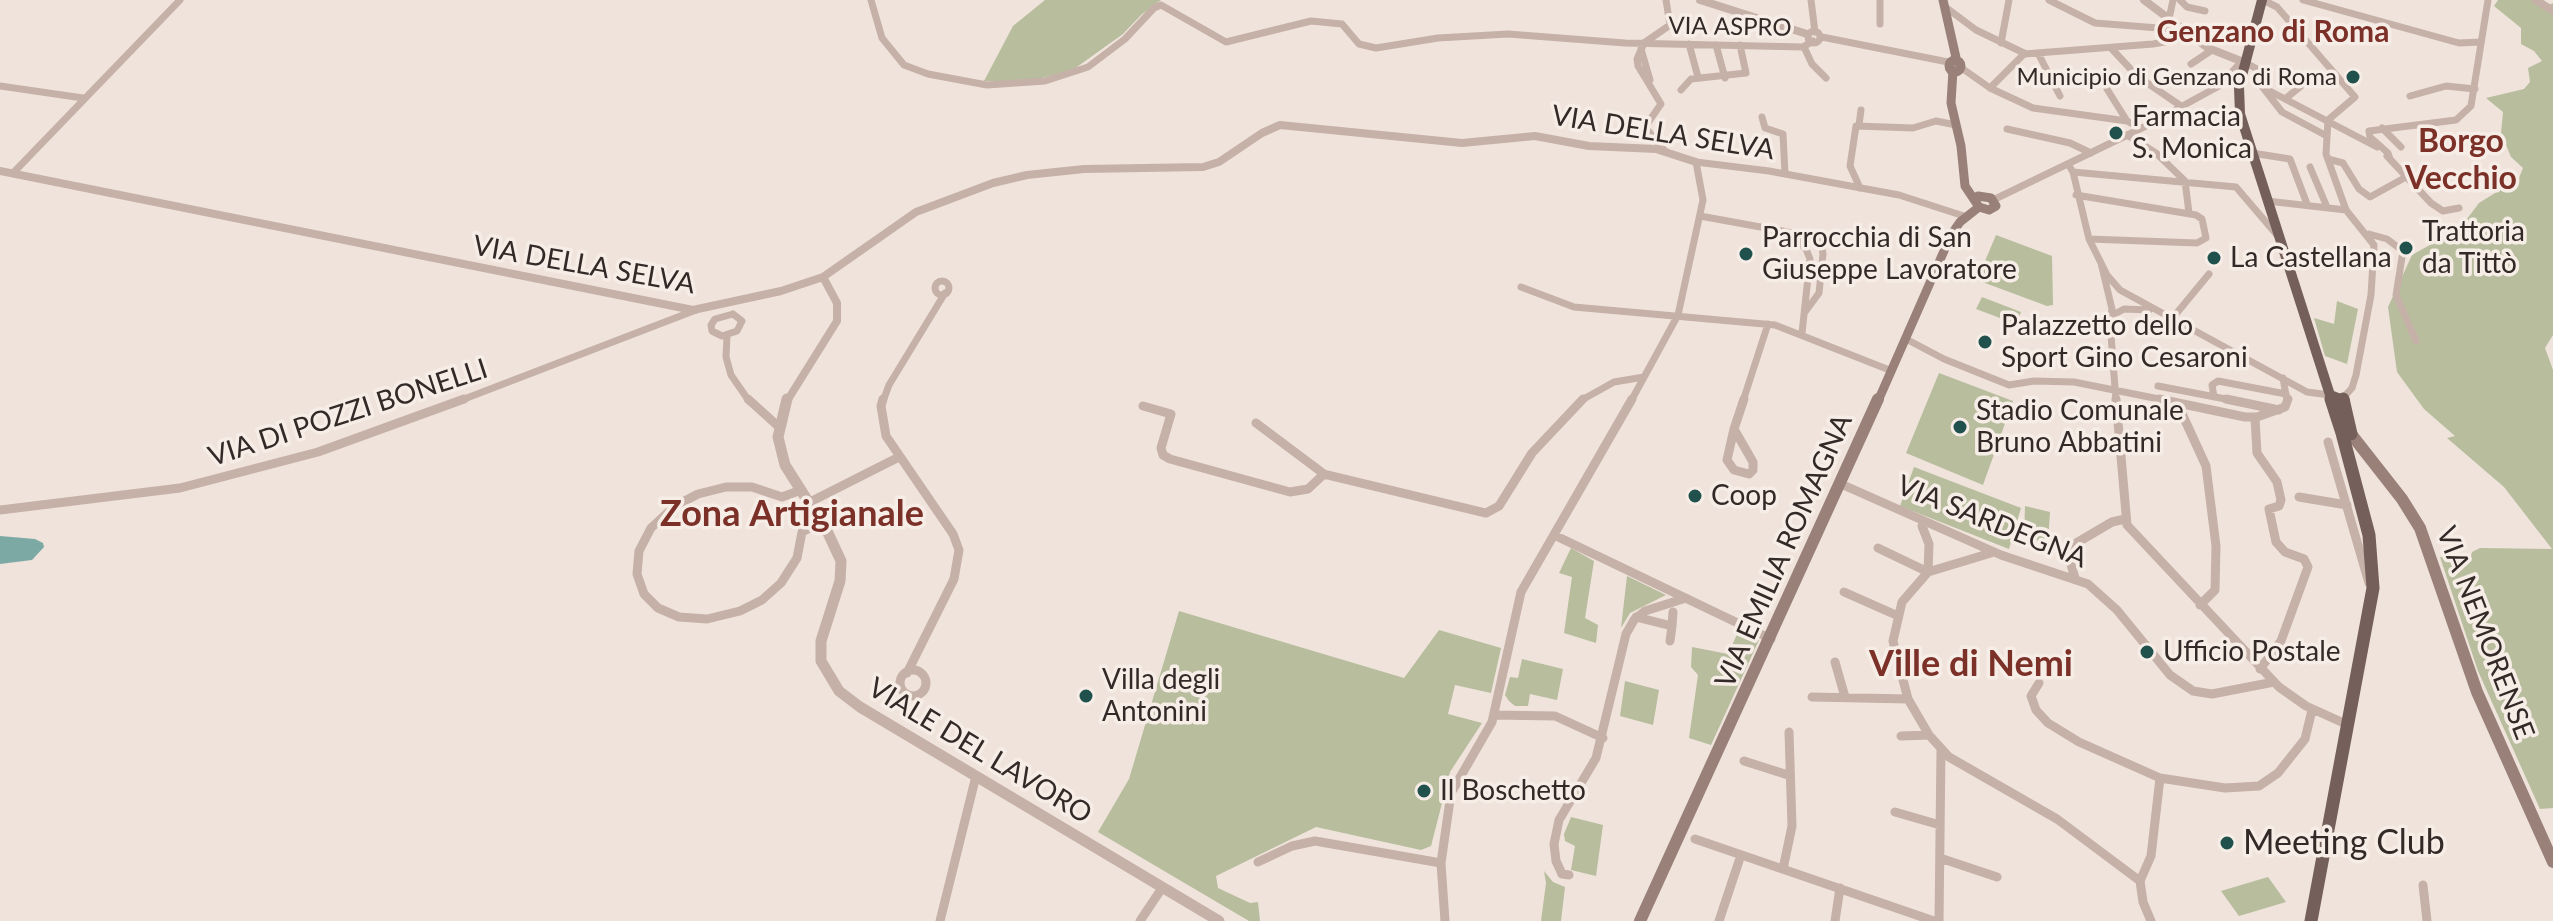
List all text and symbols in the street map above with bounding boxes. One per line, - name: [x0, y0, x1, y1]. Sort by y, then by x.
- street label: VIA ASPRO: [1668, 12, 1792, 42]
- district label: Genzano di Roma: [2157, 14, 2389, 50]
- place label: Municipio di Genzano di Roma: [2017, 63, 2337, 91]
- marker: Municipio di Genzano di Roma: [2344, 68, 2362, 86]
- street label: VIA DELLA SELVA: [1549, 99, 1777, 167]
- place label: Farmacia S. Monica: [2132, 100, 2252, 166]
- district label: Borgo Vecchio: [2405, 123, 2517, 198]
- marker: Farmacia S. Monica: [2107, 124, 2125, 142]
- place label: Trattoria da Tittò: [2422, 215, 2525, 281]
- place label: Parrocchia di San Giuseppe Lavoratore: [1762, 221, 2017, 287]
- street label: VIA DELLA SELVA: [470, 229, 698, 301]
- marker: Trattoria da Tittò: [2397, 239, 2415, 257]
- place label: La Castellana: [2230, 241, 2392, 275]
- marker: Parrocchia di San Giuseppe Lavoratore: [1737, 245, 1755, 263]
- marker: La Castellana: [2205, 249, 2223, 267]
- place label: Palazzetto dello Sport Gino Cesaroni: [2001, 309, 2248, 375]
- marker: Palazzetto dello Sport Gino Cesaroni: [1976, 333, 1994, 351]
- street label: VIA DI POZZI BONELLI: [204, 352, 492, 474]
- place label: Stadio Comunale Bruno Abbatini: [1976, 394, 2184, 460]
- street label: VIA EMILIA ROMAGNA: [1708, 409, 1860, 693]
- marker: Stadio Comunale Bruno Abbatini: [1951, 418, 1969, 436]
- street label: VIA SARDEGNA: [1892, 469, 2092, 575]
- place label: Coop: [1711, 479, 1777, 513]
- marker: Coop: [1686, 487, 1704, 505]
- district label: Zona Artigianale: [660, 492, 924, 536]
- street label: VIA NEMORENSE: [2429, 522, 2541, 744]
- place label: Ufficio Postale: [2163, 635, 2341, 669]
- district label: Ville di Nemi: [1869, 642, 2073, 686]
- marker: Ufficio Postale: [2138, 643, 2156, 661]
- place label: Villa degli Antonini: [1102, 663, 1220, 729]
- street label: VIALE DEL LAVORO: [862, 671, 1098, 831]
- marker: Villa degli Antonini: [1077, 687, 1095, 705]
- place label: Il Boschetto: [1440, 774, 1586, 808]
- marker: Il Boschetto: [1415, 782, 1433, 800]
- place label: Meeting Club: [2243, 823, 2445, 863]
- marker: Meeting Club: [2218, 834, 2236, 852]

